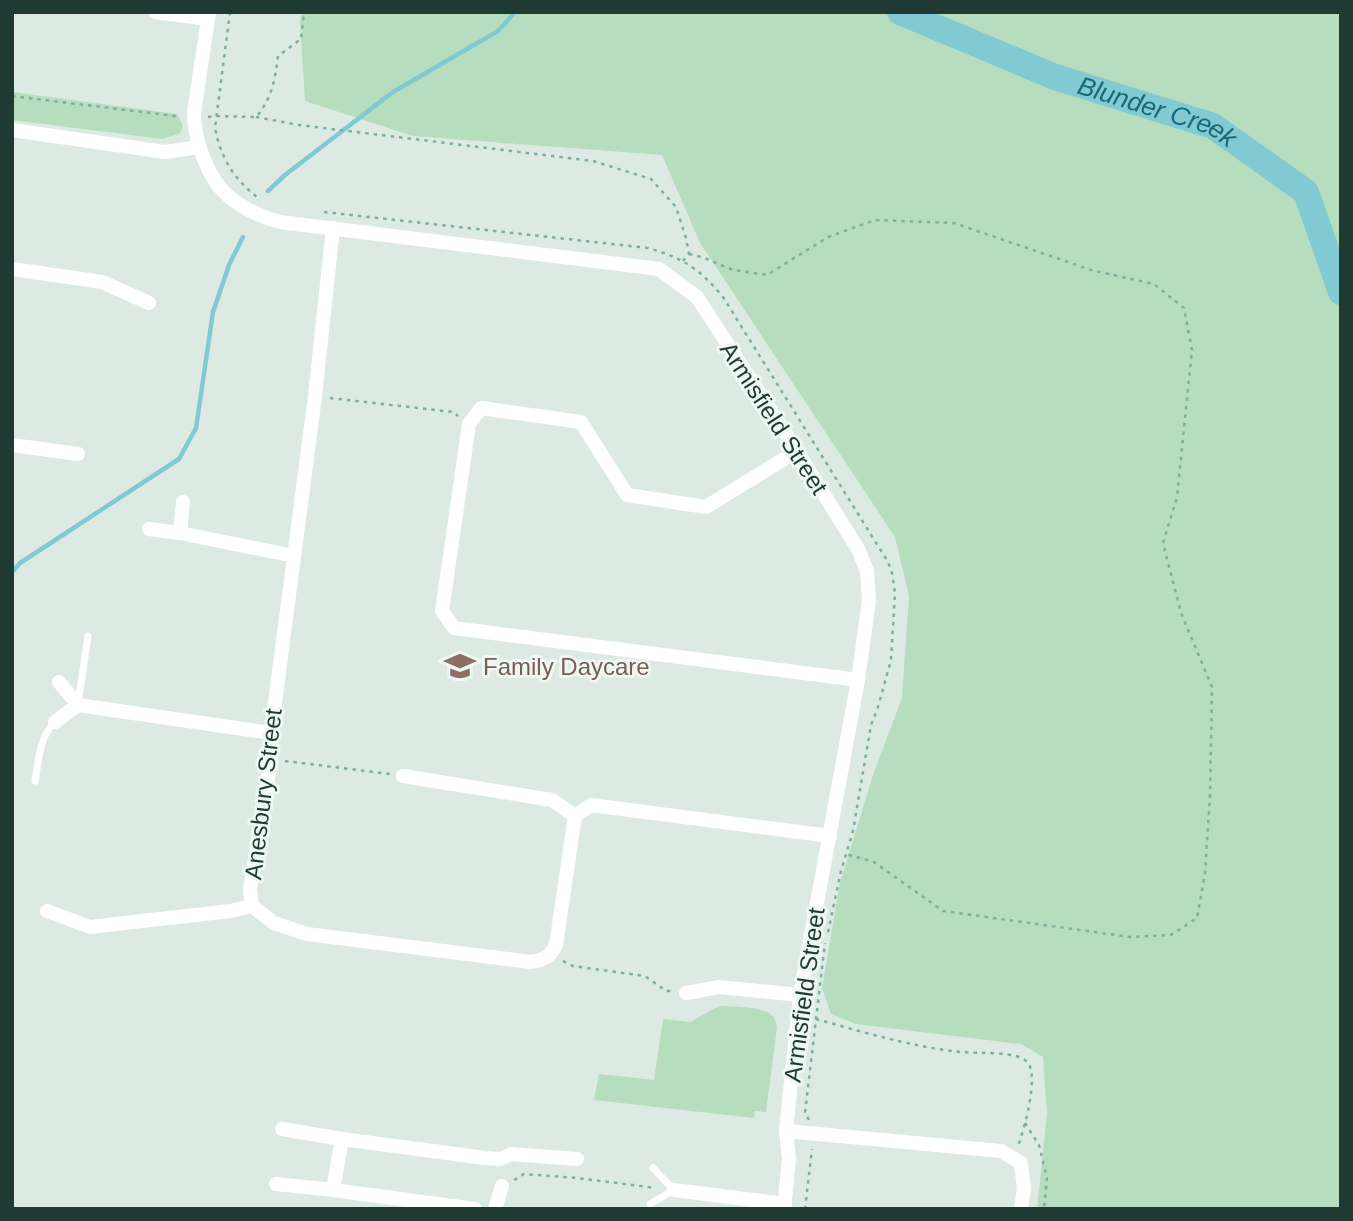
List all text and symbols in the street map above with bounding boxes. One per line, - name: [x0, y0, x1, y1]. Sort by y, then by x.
- water label: Blunder Creek: [1074, 70, 1244, 154]
- street label: Armisfield Street: [715, 337, 833, 499]
- school or university icon: Family Daycare: [443, 649, 477, 683]
- place label: Family Daycare: [483, 653, 650, 680]
- street label: Anesbury Street: [239, 707, 287, 881]
- street label: Armisfield Street: [778, 906, 830, 1084]

